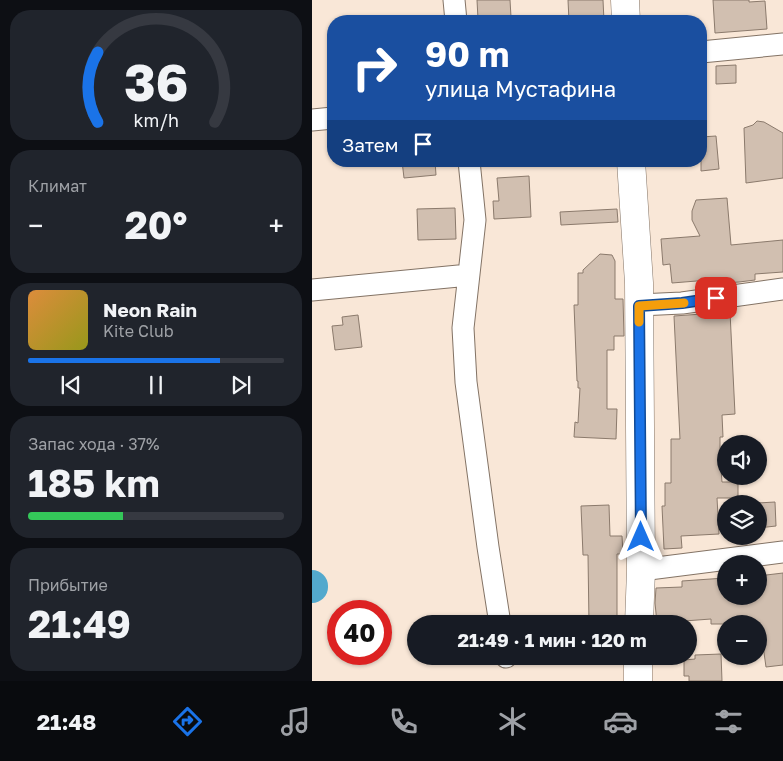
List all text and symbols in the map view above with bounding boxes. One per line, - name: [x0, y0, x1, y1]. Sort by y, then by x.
- text: 90 m: [425, 33, 509, 75]
- icon: right: [342, 35, 407, 100]
- text: 36: [124, 50, 188, 112]
- text: улица Мустафина: [425, 75, 616, 102]
- text: km/h: [133, 109, 179, 131]
- icon: arrive: [409, 130, 437, 158]
- text: Затем: [342, 133, 399, 156]
- text: Климат: [28, 176, 87, 196]
- text: 20°: [125, 202, 187, 247]
- text: −: [28, 209, 43, 242]
- text: +: [269, 209, 284, 242]
- pin: [695, 277, 737, 319]
- icon: arrive: [702, 284, 730, 312]
- text: Neon Rain: [103, 298, 197, 321]
- text: Kite Club: [103, 321, 174, 341]
- icon: previous: [57, 371, 85, 399]
- icon: pause: [142, 371, 170, 399]
- icon: next: [227, 371, 255, 399]
- text: Запас хода · 37%: [28, 434, 160, 454]
- map controls: [717, 435, 767, 665]
- button: sound: [717, 435, 767, 485]
- text: 185 km: [28, 460, 160, 505]
- button: layers: [717, 495, 767, 545]
- position arrow: [614, 510, 666, 562]
- button: +: [717, 555, 767, 605]
- text: Прибытие: [28, 575, 108, 595]
- speed limit sign: 40: [327, 600, 392, 665]
- text: 21:49: [28, 601, 131, 646]
- button: −: [717, 615, 767, 665]
- text: 21:49 · 1 мин · 120 m: [457, 628, 647, 651]
- icon: directions: [170, 704, 205, 739]
- icon: music: [278, 704, 313, 739]
- icon: phone: [386, 704, 421, 739]
- icon: climate: [495, 704, 530, 739]
- icon: car: [603, 704, 638, 739]
- icon: filters: [711, 704, 746, 739]
- text: 21:48: [37, 708, 96, 735]

